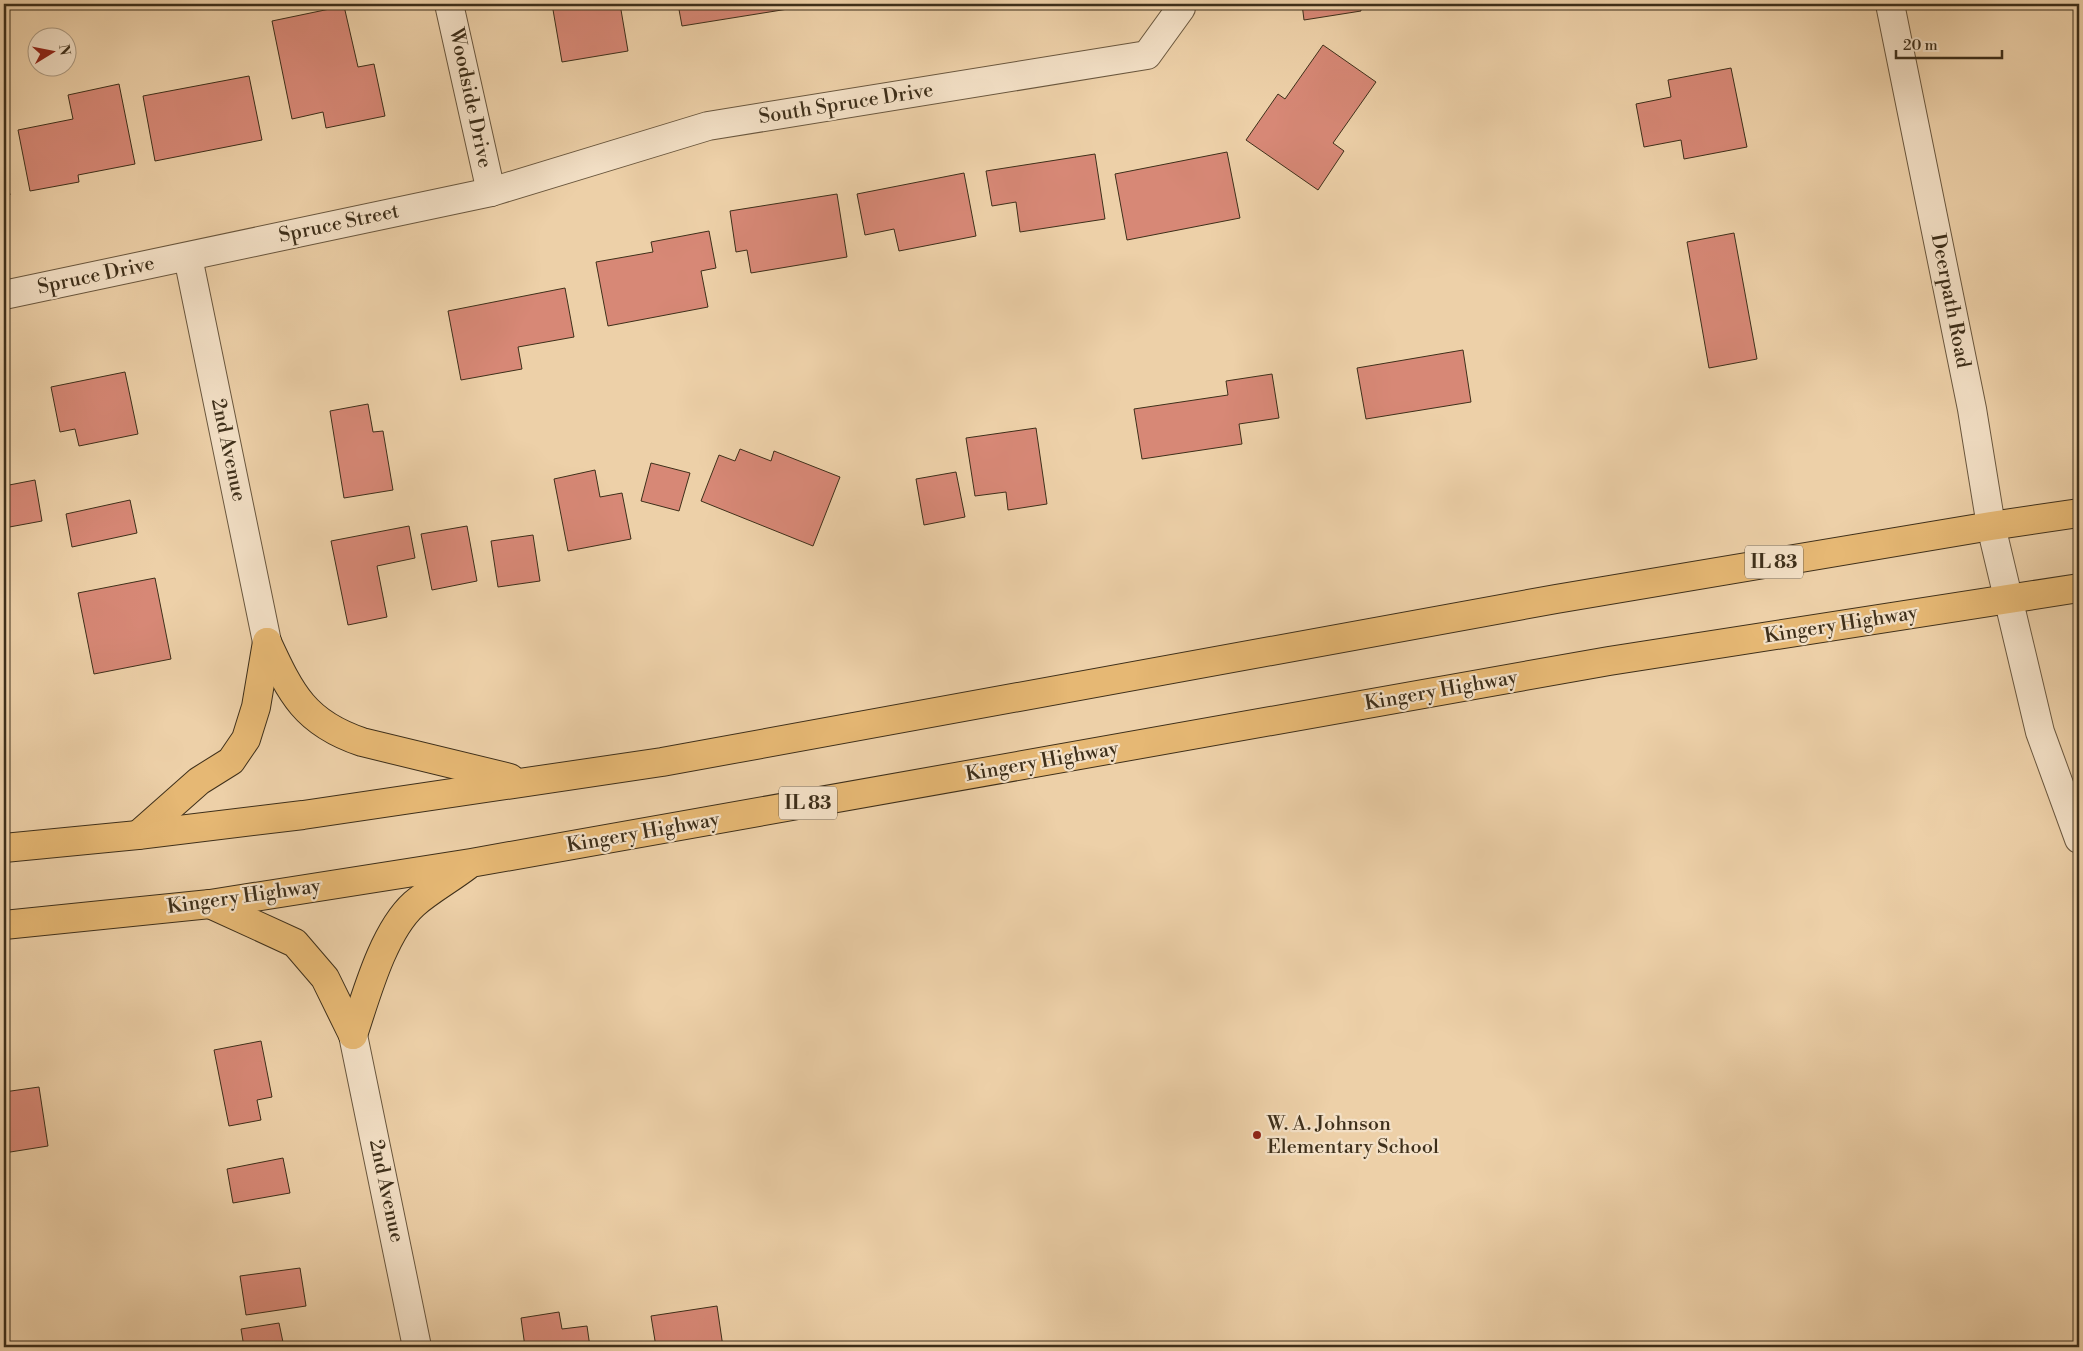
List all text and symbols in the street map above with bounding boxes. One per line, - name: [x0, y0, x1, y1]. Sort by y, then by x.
- street label: Woodside Drive: [443, 25, 497, 170]
- north arrow: [28, 28, 78, 78]
- scale bar: [1896, 28, 2002, 60]
- text: 20 m: [1903, 36, 1938, 55]
- text: N: [54, 43, 74, 57]
- street label: South Spruce Drive: [757, 78, 935, 130]
- street label: Spruce Street: [277, 199, 401, 249]
- street label: Deerpath Road: [1925, 232, 1975, 371]
- street label: Spruce Drive: [35, 251, 157, 301]
- street label: 2nd Avenue: [205, 396, 251, 504]
- road number: IL 83: [1745, 546, 1803, 578]
- street label: Kingery Highway: [1763, 600, 1920, 649]
- street label: Kingery Highway: [1363, 665, 1520, 717]
- street label: Kingery Highway: [964, 736, 1121, 788]
- road number: IL 83: [779, 786, 837, 820]
- street label: Kingery Highway: [565, 807, 722, 859]
- street label: Kingery Highway: [166, 874, 323, 920]
- place label: W. A. Johnson Elementary School: [1266, 1112, 1439, 1160]
- marker: W. A. Johnson Elementary School: [1251, 1129, 1263, 1141]
- street label: 2nd Avenue: [363, 1137, 409, 1245]

